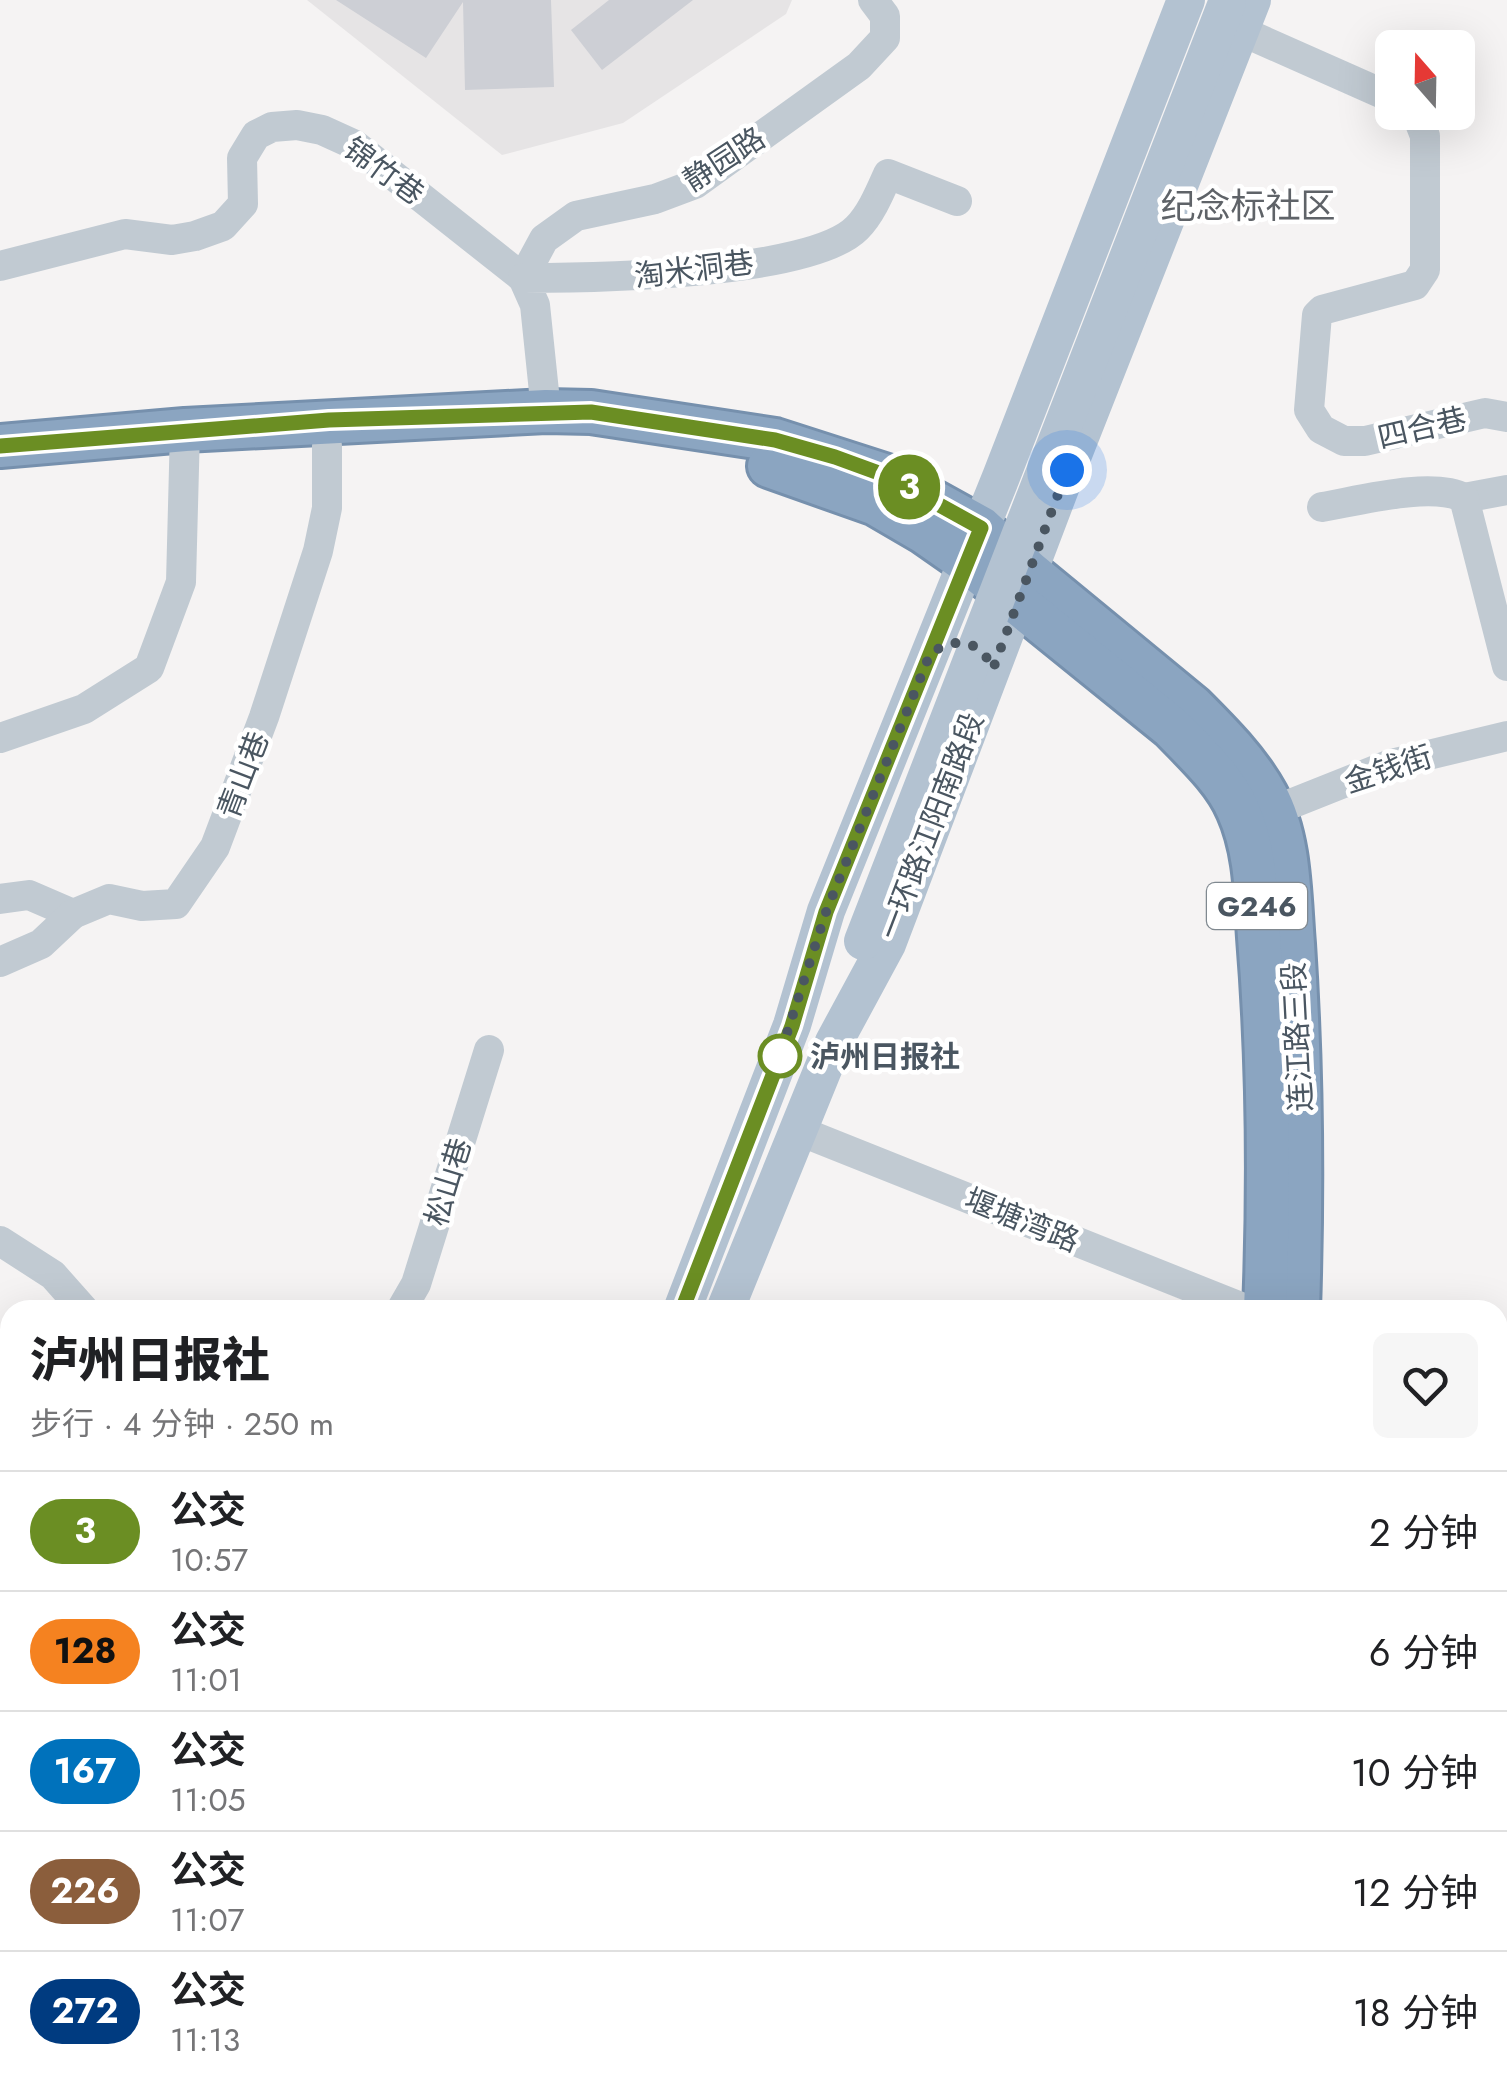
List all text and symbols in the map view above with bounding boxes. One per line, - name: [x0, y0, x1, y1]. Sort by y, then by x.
- north arrow: [1375, 30, 1475, 130]
- map controls: [1375, 30, 1475, 130]
- street label: 静园路: [675, 116, 773, 202]
- street label: 锦竹巷: [335, 127, 433, 215]
- district label: 纪念标社区: [1160, 181, 1336, 231]
- street label: 淘米洞巷: [632, 240, 756, 298]
- street label: 四合巷: [1373, 397, 1471, 459]
- your location: [1042, 445, 1092, 495]
- line badge: 3: [876, 454, 942, 520]
- text: 3: [898, 462, 920, 512]
- street label: 一环路江阳南路段: [868, 706, 994, 946]
- street label: 青山巷: [207, 725, 279, 825]
- street label: 金钱街: [1339, 735, 1437, 803]
- road number: G246: [1207, 883, 1307, 929]
- street label: 连江路三段: [1272, 961, 1322, 1113]
- marker: 泸州日报社: [759, 1035, 801, 1077]
- place label: 泸州日报社: [810, 1035, 960, 1078]
- street label: 松山巷: [414, 1133, 482, 1231]
- street label: 堰塘湾路: [958, 1178, 1086, 1262]
- text: 泸州日报社: [30, 1326, 270, 1395]
- button: heart: [1373, 1333, 1478, 1438]
- text: 步行 · 4 分钟 · 250 m: [30, 1401, 334, 1447]
- text: 公交: [170, 1482, 246, 1537]
- text: 2 分钟: [1369, 1505, 1478, 1560]
- text: 3: [74, 1506, 96, 1556]
- text: 10:57: [170, 1537, 248, 1583]
- text: 公交: [170, 1602, 246, 1657]
- text: 6 分钟: [1369, 1625, 1478, 1680]
- text: 128: [54, 1626, 116, 1676]
- text: 11:01: [170, 1657, 242, 1703]
- text: 公交: [170, 1722, 246, 1777]
- text: 10 分钟: [1351, 1745, 1478, 1800]
- text: 167: [54, 1746, 116, 1796]
- text: 11:05: [170, 1777, 246, 1823]
- text: 公交: [170, 1842, 246, 1897]
- text: 12 分钟: [1352, 1865, 1478, 1920]
- text: 226: [50, 1866, 120, 1916]
- text: 11:07: [170, 1897, 244, 1943]
- text: 公交: [170, 1962, 246, 2017]
- text: 18 分钟: [1353, 1985, 1478, 2040]
- text: 272: [51, 1986, 119, 2036]
- text: 11:13: [170, 2017, 240, 2063]

